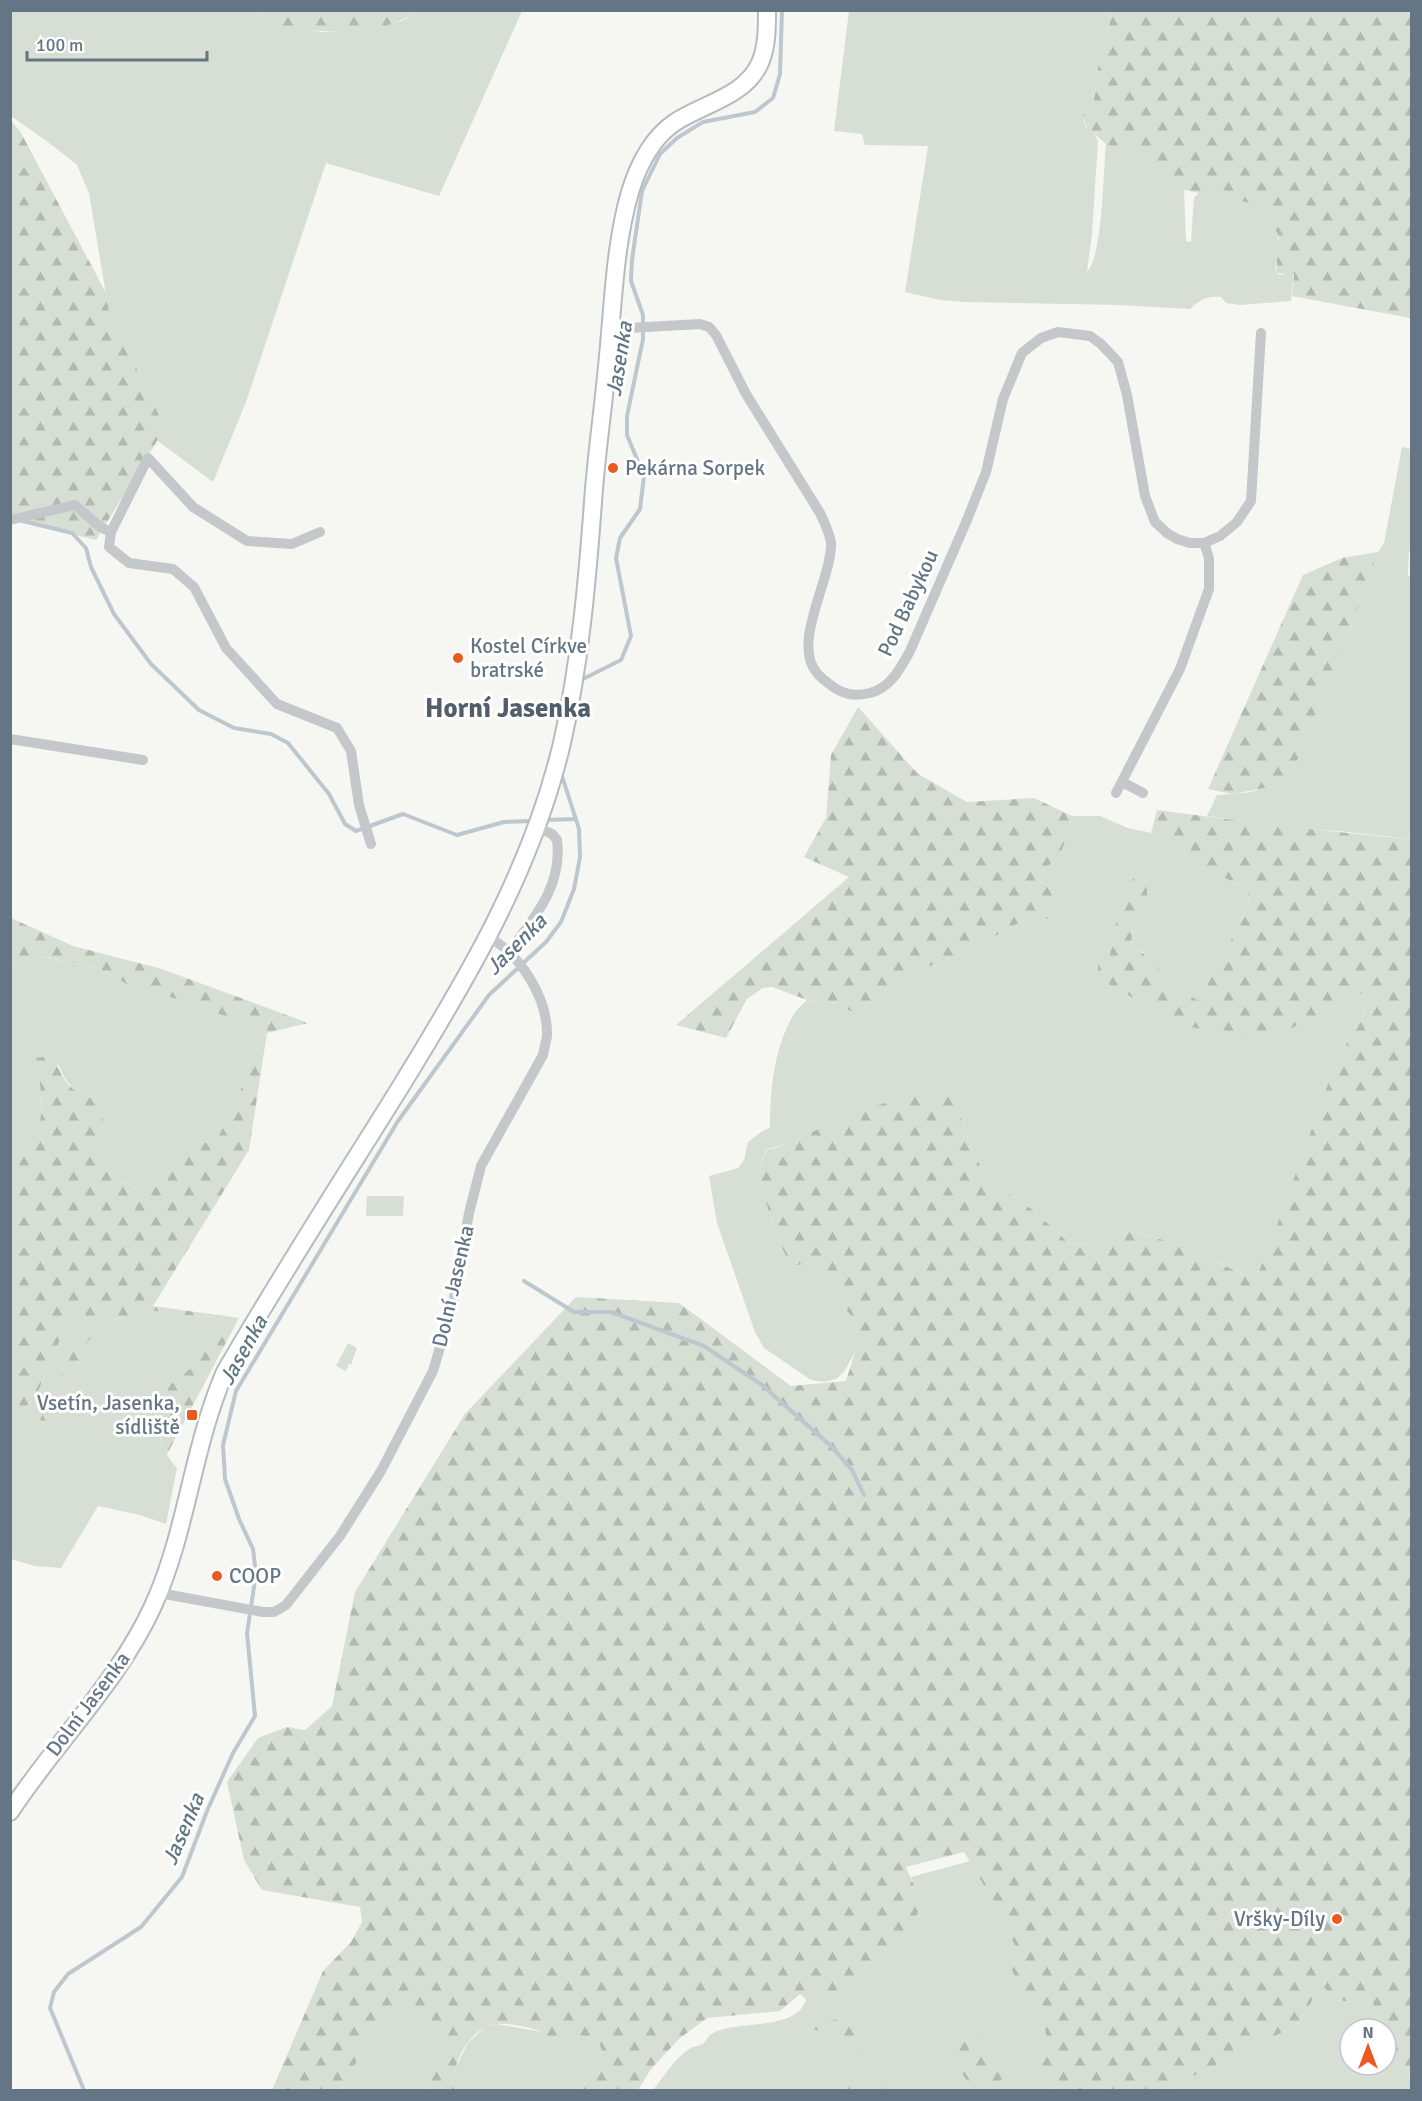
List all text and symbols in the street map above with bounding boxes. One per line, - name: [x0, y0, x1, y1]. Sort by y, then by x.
- scale bar: [27, 24, 207, 62]
- text: 100 m: [36, 34, 83, 56]
- water label: Jasenka: [600, 319, 638, 398]
- place label: Pekárna Sorpek: [625, 455, 765, 481]
- marker: Pekárna Sorpek: [606, 461, 620, 475]
- street label: Pod Babykou: [872, 545, 944, 661]
- place label: Kostel Církve bratrské: [470, 633, 587, 683]
- marker: Kostel Církve bratrské: [451, 651, 465, 665]
- district label: Horní Jasenka: [425, 692, 591, 725]
- water label: Jasenka: [480, 907, 553, 980]
- street label: Dolní Jasenka: [426, 1223, 480, 1349]
- water label: Jasenka: [213, 1310, 273, 1389]
- place label: Vsetín, Jasenka, sídliště: [37, 1390, 180, 1440]
- marker: Vsetín, Jasenka, sídliště: [185, 1408, 199, 1422]
- place label: COOP: [229, 1563, 281, 1589]
- marker: COOP: [210, 1569, 224, 1583]
- street label: Dolní Jasenka: [40, 1647, 136, 1761]
- water label: Jasenka: [156, 1788, 210, 1869]
- place label: Vršky-Díly: [1234, 1906, 1325, 1932]
- marker: Vršky-Díly: [1330, 1912, 1344, 1926]
- north arrow: [1338, 2017, 1398, 2077]
- text: N: [1362, 2023, 1374, 2043]

